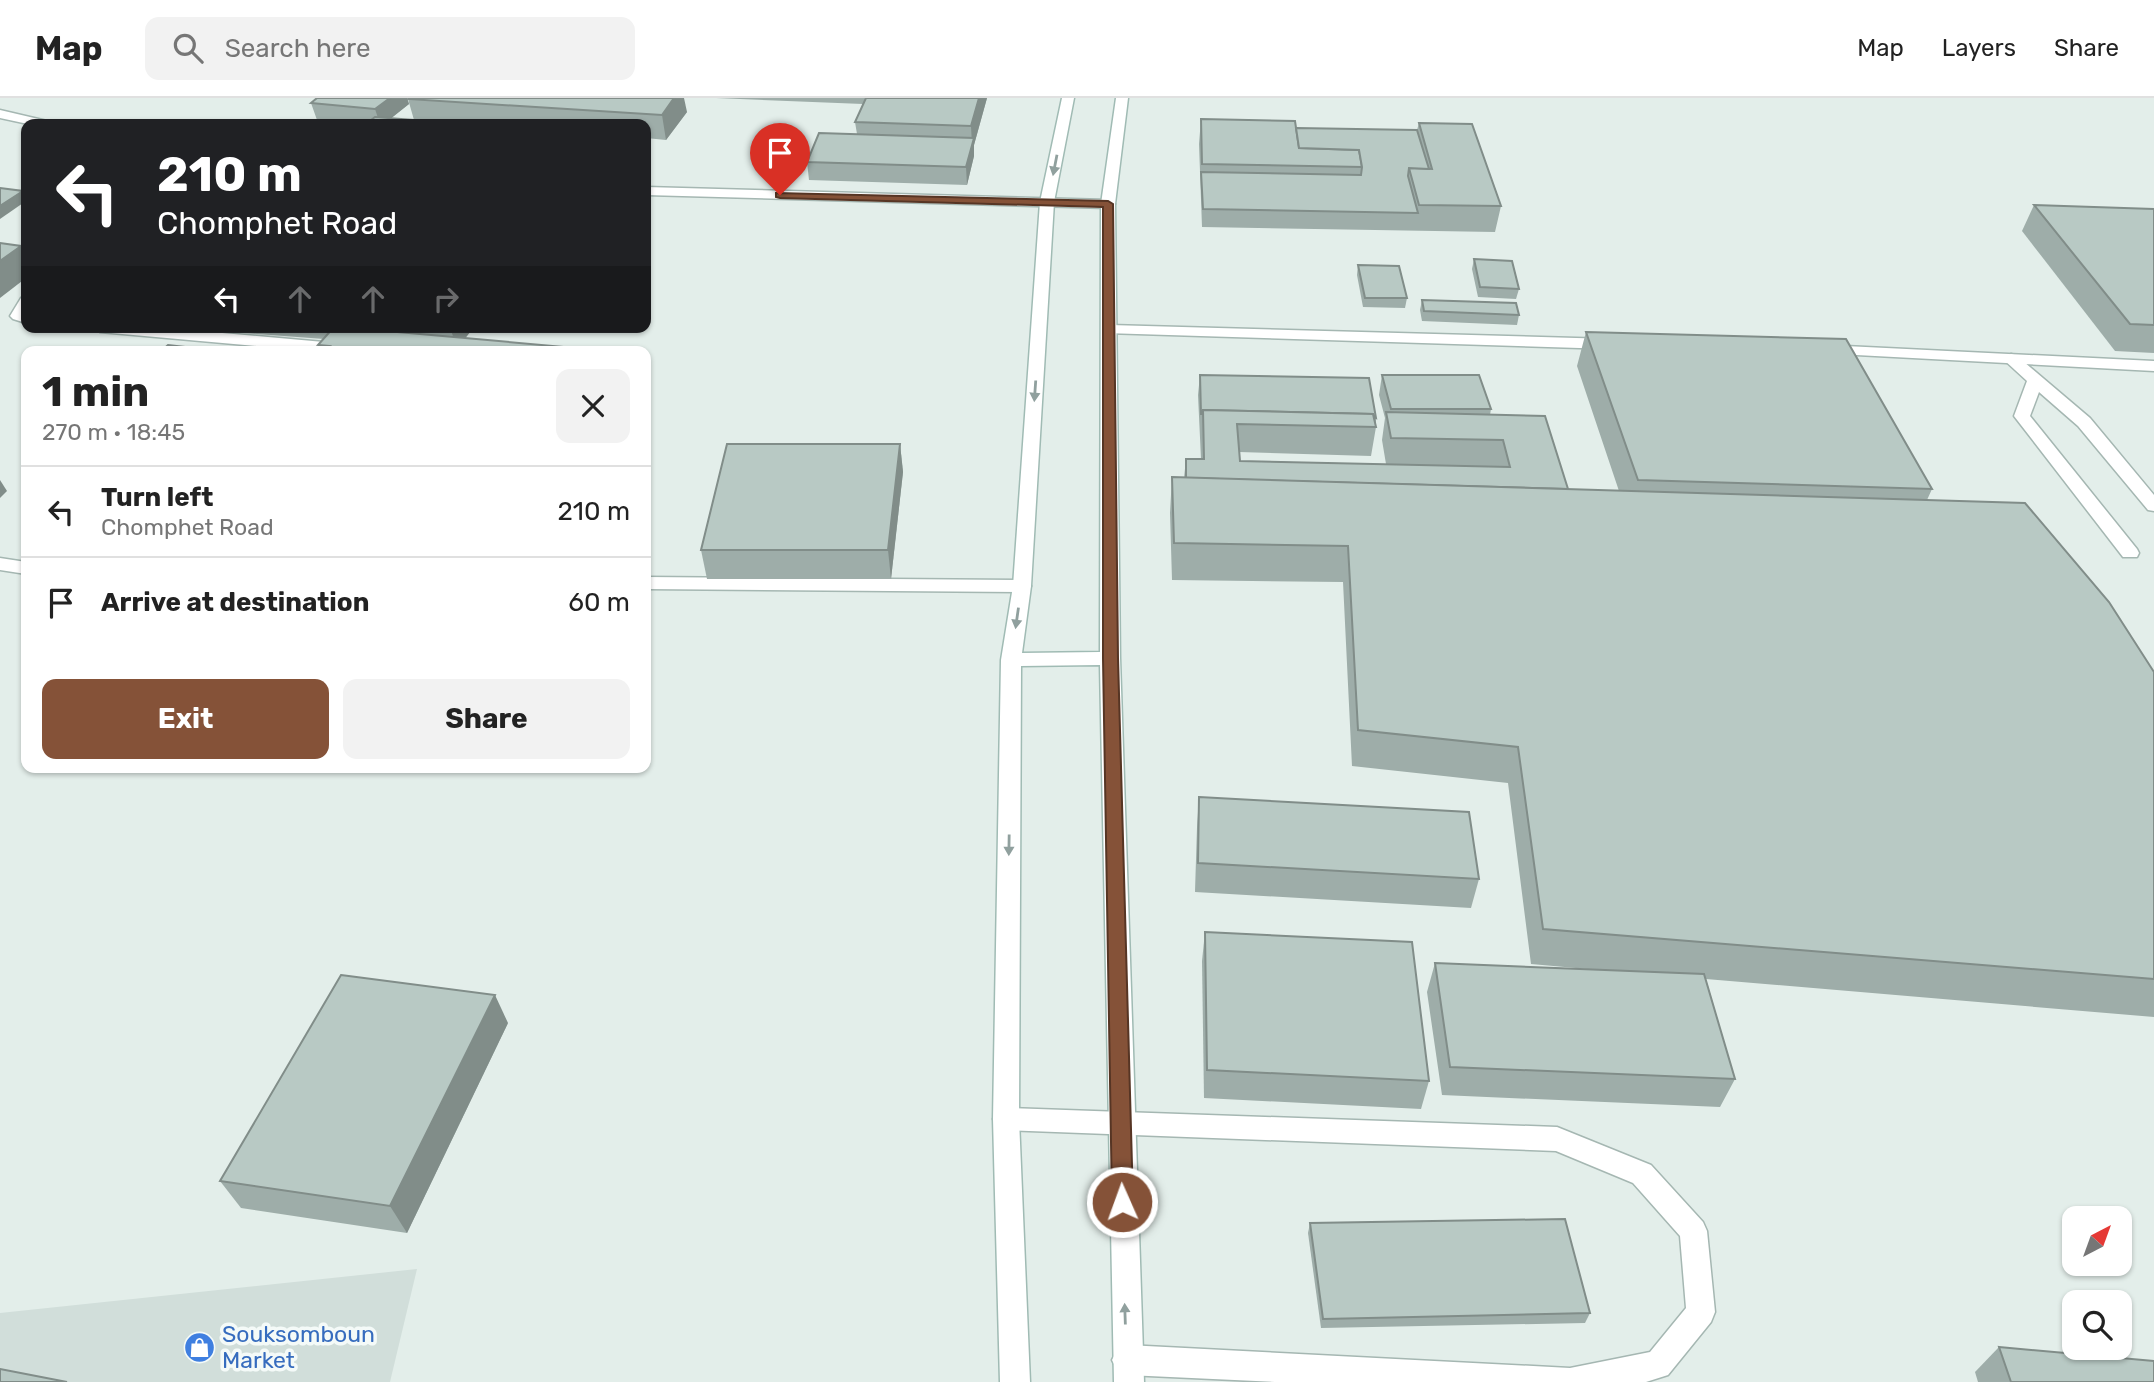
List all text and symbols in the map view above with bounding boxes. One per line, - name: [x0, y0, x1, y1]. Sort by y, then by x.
- search box: [145, 17, 635, 80]
- text: Map: [35, 29, 103, 68]
- icon: search: [169, 29, 207, 67]
- text: Search here: [225, 33, 370, 64]
- text: Map: [1857, 34, 1904, 62]
- text: Layers: [1942, 34, 2016, 62]
- text: Share: [2054, 34, 2119, 62]
- pin: [750, 123, 810, 195]
- icon: arrive: [761, 134, 799, 172]
- text: 210 m: [157, 145, 302, 203]
- icon: left: [42, 147, 133, 238]
- one-way arrow: [1049, 154, 1060, 176]
- text: Chomphet Road: [157, 204, 397, 242]
- icon: left: [208, 280, 246, 318]
- icon: ahead: [281, 280, 319, 318]
- icon: ahead: [354, 280, 392, 318]
- icon: right: [427, 280, 465, 318]
- text: 1 min: [42, 367, 149, 417]
- button: close: [556, 369, 630, 443]
- one-way arrow: [1029, 381, 1040, 403]
- text: 270 m · 18:45: [42, 418, 185, 446]
- text: Turn left: [101, 482, 213, 513]
- icon: left: [42, 493, 80, 531]
- text: 210 m: [558, 496, 630, 527]
- text: Chomphet Road: [101, 513, 274, 541]
- icon: arrive: [42, 584, 80, 622]
- text: Arrive at destination: [101, 587, 369, 618]
- text: 60 m: [568, 587, 630, 618]
- one-way arrow: [1011, 607, 1022, 629]
- button: Exit: [42, 679, 329, 759]
- button: Share: [343, 679, 630, 759]
- one-way arrow: [1003, 834, 1015, 856]
- position arrow: [1085, 1165, 1159, 1239]
- north arrow: [2062, 1206, 2132, 1276]
- map controls: [2062, 1206, 2132, 1360]
- button: search: [2062, 1290, 2132, 1360]
- one-way arrow: [1120, 1303, 1131, 1325]
- place label: Souksomboun Market: [222, 1320, 375, 1374]
- shop icon: Souksomboun Market: [182, 1330, 216, 1364]

